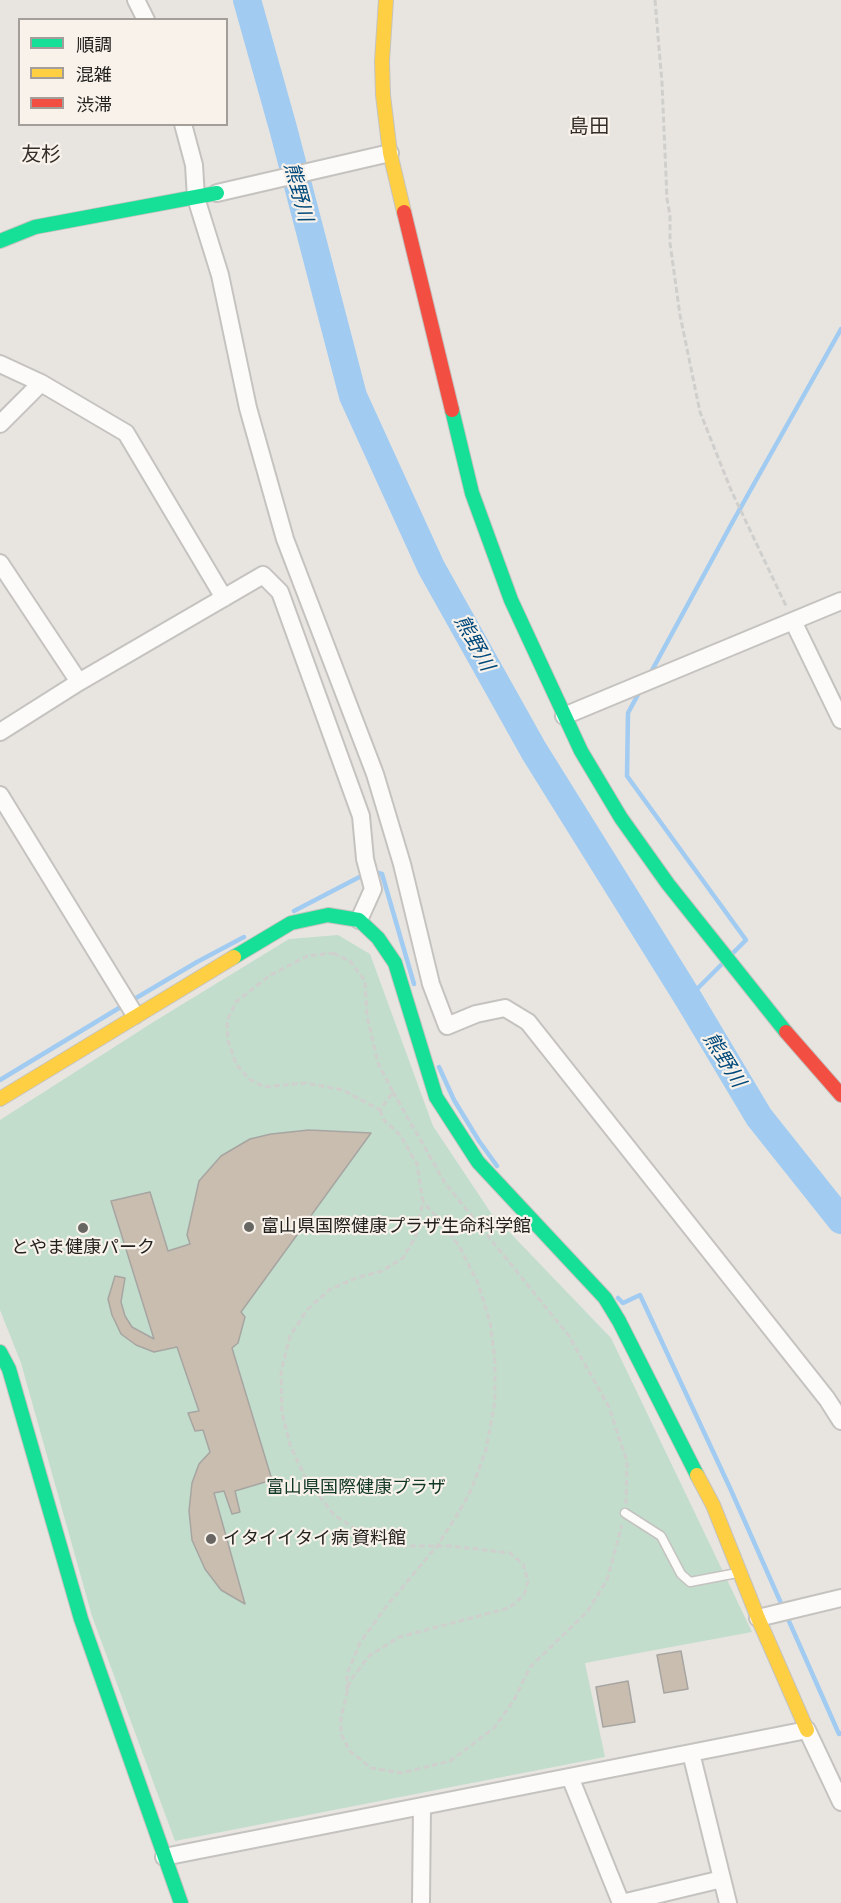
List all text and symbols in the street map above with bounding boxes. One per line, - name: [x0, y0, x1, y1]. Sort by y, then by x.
- legend: [18, 18, 228, 126]
- text: 順調: [76, 37, 112, 55]
- text: 混雑: [76, 67, 112, 85]
- text: 渋滞: [76, 97, 112, 115]
- district label: 島田: [569, 115, 609, 139]
- district label: 友杉: [21, 143, 61, 167]
- water label: 熊野川: [279, 160, 317, 224]
- water label: 熊野川: [449, 611, 499, 675]
- water label: 熊野川: [698, 1028, 750, 1092]
- place label: 富山県国際健康プラザ生命科学館: [261, 1216, 531, 1238]
- marker: 富山県国際健康プラザ生命科学館: [242, 1220, 256, 1234]
- marker: とやま健康パーク: [76, 1221, 90, 1235]
- place label: とやま健康パーク: [11, 1237, 155, 1259]
- park label: 富山県国際健康プラザ: [266, 1477, 446, 1499]
- place label: イタイイタイ病 資料館: [223, 1528, 406, 1550]
- marker: イタイイタイ病 資料館: [204, 1532, 218, 1546]

